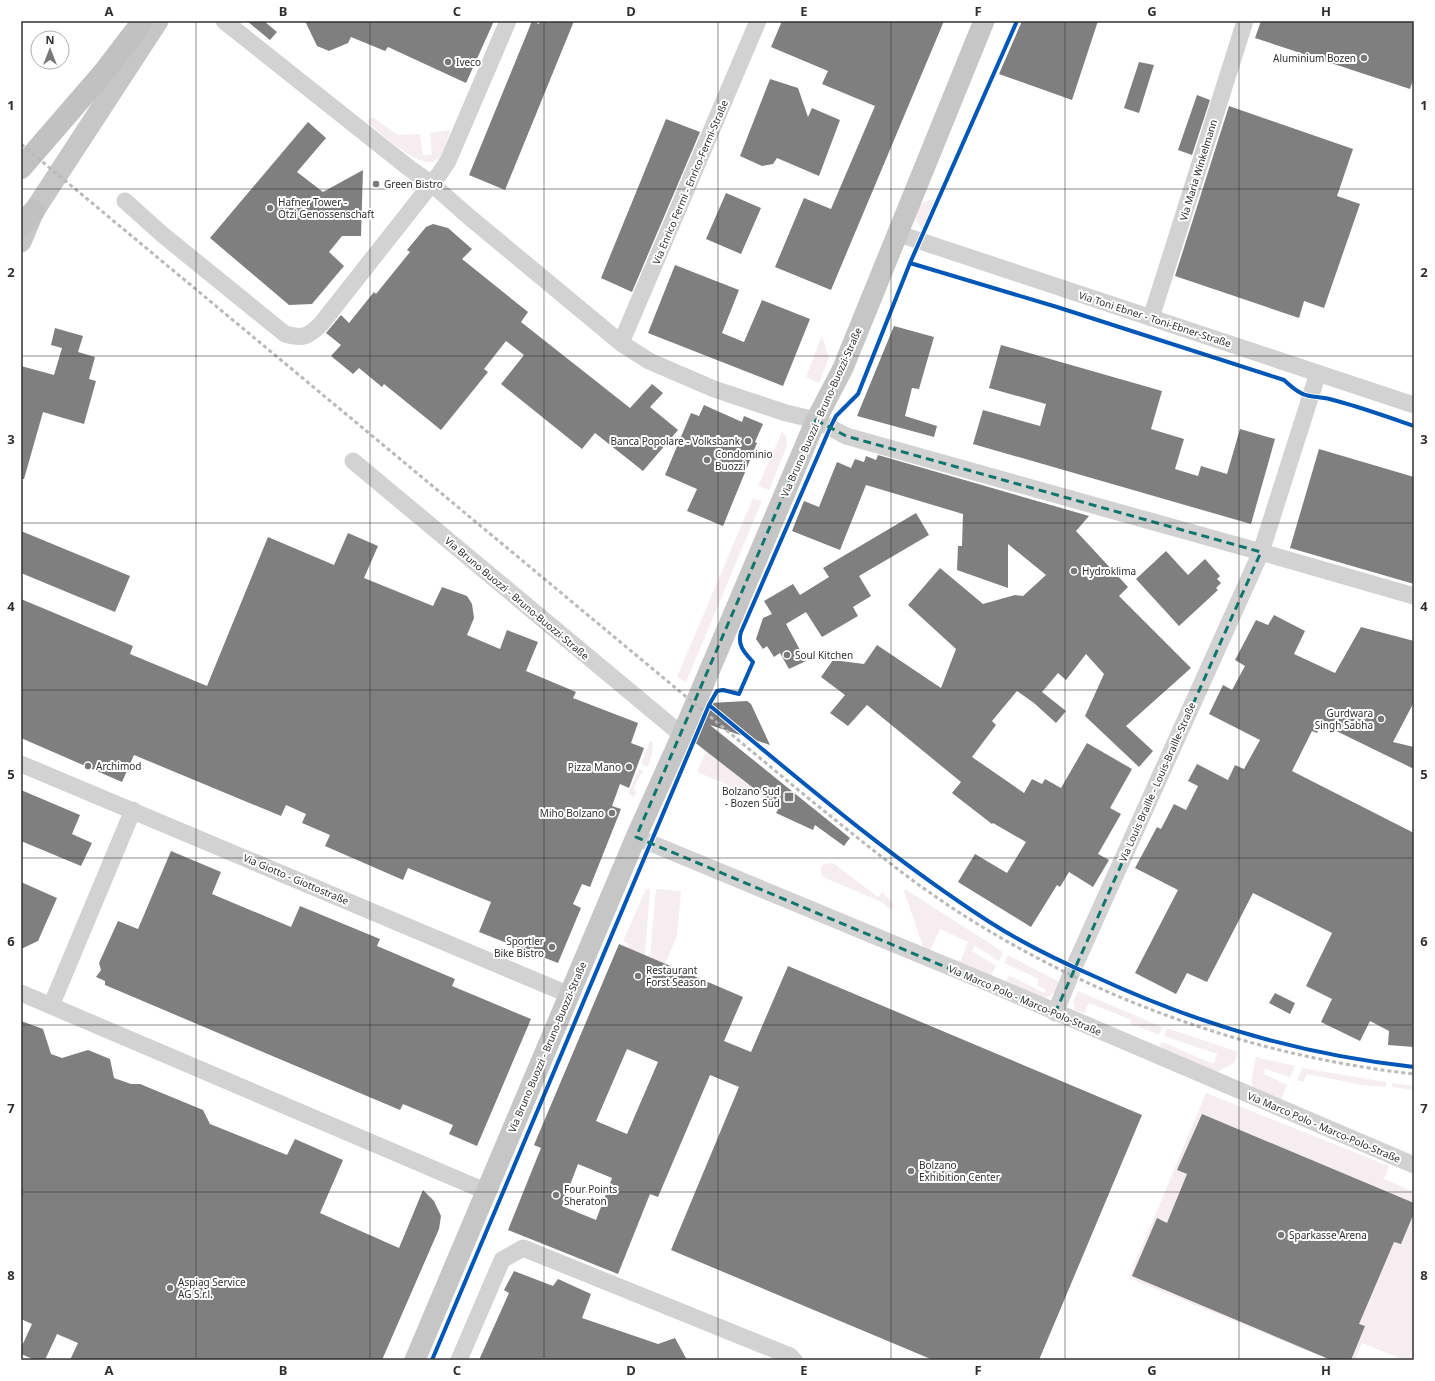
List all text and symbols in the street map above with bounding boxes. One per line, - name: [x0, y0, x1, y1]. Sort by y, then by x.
- text: A: [105, 2, 114, 20]
- text: B: [279, 2, 287, 20]
- text: C: [453, 2, 461, 20]
- text: D: [626, 2, 636, 20]
- text: E: [800, 2, 808, 20]
- text: F: [974, 2, 982, 20]
- text: G: [1147, 2, 1157, 20]
- text: H: [1321, 2, 1331, 20]
- north arrow: [30, 30, 70, 70]
- text: N: [46, 32, 54, 47]
- place label: Aluminium Bozen: [1273, 51, 1356, 65]
- marker: Aluminium Bozen: [1359, 53, 1369, 63]
- place label: Iveco: [456, 55, 481, 69]
- marker: Iveco: [443, 57, 453, 67]
- text: 1: [7, 96, 15, 114]
- text: 1: [1420, 96, 1428, 114]
- street label: Via Enrico Fermi - Enrico-Fermi-Straße: [649, 97, 731, 266]
- street label: Via Maria Winkelmann: [1176, 118, 1220, 222]
- place label: Green Bistro: [384, 177, 443, 191]
- marker: Green Bistro: [371, 179, 381, 189]
- place label: Hafner Tower - Ötzi Genossenschaft: [278, 195, 375, 221]
- marker: Hafner Tower - Ötzi Genossenschaft: [265, 203, 275, 213]
- text: 2: [7, 263, 15, 281]
- text: 2: [1420, 263, 1428, 281]
- street label: Via Toni Ebner - Toni-Ebner-Straße: [1077, 288, 1233, 350]
- street label: Via Bruno Buozzi - Bruno-Buozzi-Straße: [777, 325, 865, 499]
- text: 3: [7, 430, 15, 448]
- text: 3: [1420, 430, 1428, 448]
- place label: Banca Popolare - Volksbank: [610, 434, 741, 448]
- marker: Banca Popolare - Volksbank: [743, 436, 753, 446]
- place label: Condominio Buozzi: [715, 447, 773, 473]
- marker: Condominio Buozzi: [702, 455, 712, 465]
- street label: Via Bruno Buozzi - Bruno-Buozzi-Straße: [442, 533, 592, 663]
- place label: Hydroklima: [1082, 564, 1136, 578]
- marker: Hydroklima: [1069, 566, 1079, 576]
- text: 4: [7, 597, 15, 615]
- text: 4: [1420, 597, 1428, 615]
- place label: Soul Kitchen: [795, 648, 853, 662]
- marker: Soul Kitchen: [782, 650, 792, 660]
- street label: Via Louis Braille - Louis-Braille-Straße: [1115, 700, 1199, 864]
- place label: Gurdwara Singh Sabha: [1315, 706, 1373, 732]
- marker: Gurdwara Singh Sabha: [1376, 714, 1386, 724]
- place label: Archimod: [96, 759, 141, 773]
- place label: Pizza Mano: [568, 760, 621, 774]
- marker: Archimod: [83, 761, 93, 771]
- marker: Pizza Mano: [624, 762, 634, 772]
- text: 5: [7, 765, 15, 783]
- text: 5: [1420, 765, 1428, 783]
- place label: Bolzano Sud - Bozen Süd: [722, 784, 780, 810]
- marker: Bolzano Sud - Bozen Süd: [783, 791, 795, 803]
- place label: Miho Bolzano: [540, 806, 604, 820]
- marker: Miho Bolzano: [607, 808, 617, 818]
- street label: Via Giotto - Giottostraße: [241, 850, 351, 908]
- text: 6: [7, 932, 15, 950]
- text: 6: [1420, 932, 1428, 950]
- place label: Sportler Bike Bistro: [494, 934, 544, 960]
- marker: Sportler Bike Bistro: [547, 942, 557, 952]
- street label: Via Bruno Buozzi - Bruno-Buozzi-Straße: [505, 959, 590, 1134]
- street label: Via Marco Polo - Marco-Polo-Straße: [946, 961, 1104, 1039]
- place label: Restaurant Forst Season: [646, 963, 706, 989]
- marker: Restaurant Forst Season: [633, 971, 643, 981]
- street label: Via Marco Polo - Marco-Polo-Straße: [1245, 1088, 1403, 1166]
- text: 7: [7, 1099, 15, 1117]
- text: 7: [1420, 1099, 1428, 1117]
- place label: Bolzano Exhibition Center: [919, 1158, 1000, 1184]
- marker: Bolzano Exhibition Center: [906, 1166, 916, 1176]
- place label: Four Points Sheraton: [564, 1182, 618, 1208]
- marker: Four Points Sheraton: [551, 1190, 561, 1200]
- place label: Sparkasse Arena: [1289, 1228, 1367, 1242]
- marker: Sparkasse Arena: [1276, 1230, 1286, 1240]
- text: 8: [7, 1266, 15, 1284]
- text: 8: [1420, 1266, 1428, 1284]
- place label: Aspiag Service AG S.r.l.: [178, 1275, 246, 1301]
- marker: Aspiag Service AG S.r.l.: [165, 1283, 175, 1293]
- text: A: [105, 1361, 114, 1379]
- text: B: [279, 1361, 287, 1379]
- text: C: [453, 1361, 461, 1379]
- text: D: [626, 1361, 636, 1379]
- text: E: [800, 1361, 808, 1379]
- text: F: [974, 1361, 982, 1379]
- text: G: [1147, 1361, 1157, 1379]
- text: H: [1321, 1361, 1331, 1379]

